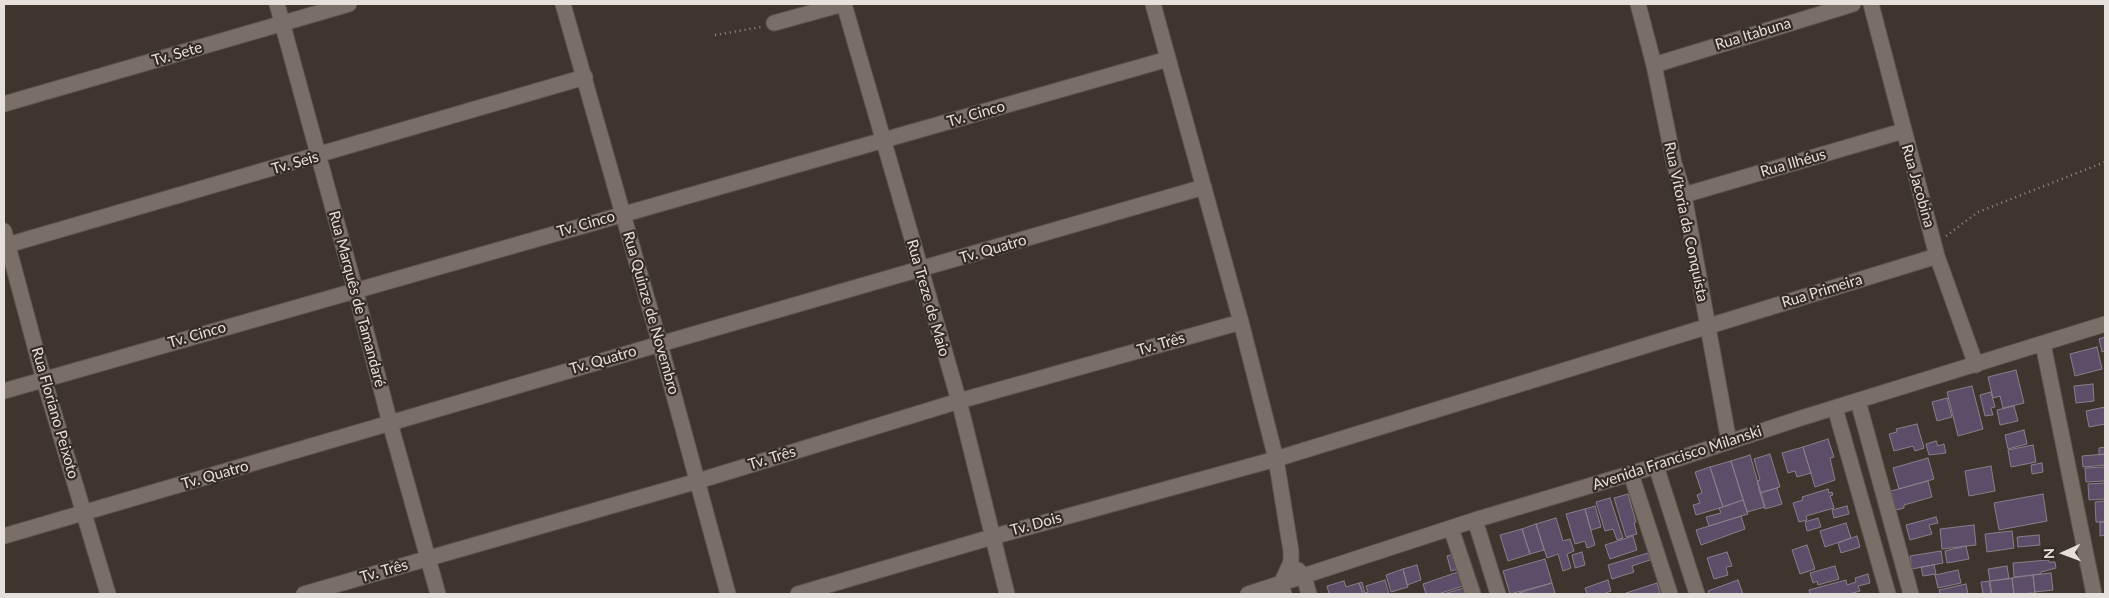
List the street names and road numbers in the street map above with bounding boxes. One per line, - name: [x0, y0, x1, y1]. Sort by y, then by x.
- street label: Rua Itabuna: [1713, 14, 1793, 54]
- street label: Tv. Sete: [150, 38, 204, 70]
- street label: Tv. Cinco: [945, 97, 1007, 131]
- street label: Rua Vitoria da Conquista: [1660, 140, 1712, 304]
- street label: Rua Jacobina: [1898, 142, 1938, 230]
- street label: Rua Ilhéus: [1758, 145, 1828, 181]
- street label: Tv. Seis: [269, 148, 321, 178]
- street label: Tv. Cinco: [555, 207, 617, 241]
- street label: Rua Marquês de Tamandaré: [325, 209, 389, 389]
- street label: Rua Quinze de Novembro: [619, 229, 683, 397]
- street label: Tv. Quatro: [957, 231, 1029, 267]
- street label: Rua Treze de Maio: [903, 237, 953, 359]
- street label: Rua Primeira: [1780, 270, 1864, 312]
- street label: Tv. Cinco: [166, 318, 228, 352]
- street label: Tv. Três: [1135, 329, 1187, 359]
- street label: Tv. Quatro: [567, 342, 639, 378]
- street label: Rua Floriano Peixoto: [28, 345, 82, 481]
- street label: Avenida Francisco Milanski: [1590, 422, 1764, 494]
- street label: Tv. Três: [746, 442, 798, 474]
- street label: Tv. Quatro: [179, 457, 251, 493]
- street label: Tv. Dois: [1009, 509, 1063, 539]
- street label: Tv. Três: [358, 556, 410, 586]

